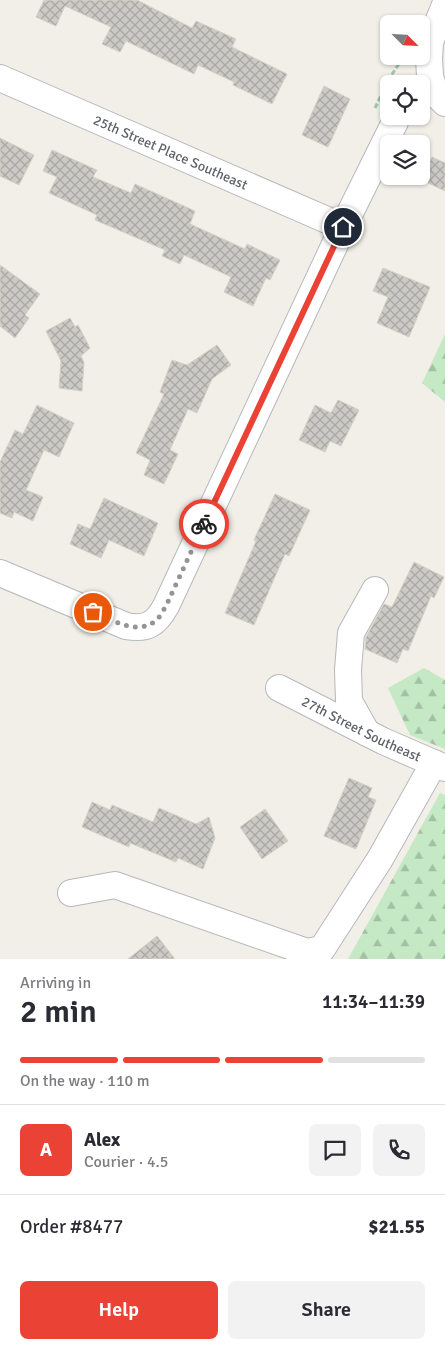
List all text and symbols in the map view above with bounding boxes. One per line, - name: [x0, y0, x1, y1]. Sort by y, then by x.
- north arrow: [380, 15, 430, 65]
- map controls: [380, 15, 430, 185]
- button: locate: [380, 75, 430, 125]
- street label: 25th Street Place Southeast: [91, 112, 250, 194]
- button: layers: [380, 135, 430, 185]
- pin: [322, 206, 364, 248]
- icon: home: [329, 213, 357, 241]
- courier: [179, 499, 229, 549]
- icon: bike: [190, 510, 218, 538]
- pin: [72, 591, 114, 633]
- icon: bag: [79, 598, 107, 626]
- street label: 27th Street Southeast: [299, 693, 424, 766]
- text: Arriving in: [20, 973, 91, 993]
- text: 11:34–11:39: [322, 990, 425, 1014]
- text: 2 min: [20, 992, 97, 1031]
- text: On the way · 110 m: [20, 1071, 150, 1091]
- button: chat: [309, 1124, 361, 1176]
- button: phone: [373, 1124, 425, 1176]
- text: Alex: [84, 1128, 120, 1152]
- text: A: [40, 1138, 52, 1162]
- text: Courier · 4.5: [84, 1152, 168, 1172]
- text: Order #8477: [20, 1215, 123, 1239]
- text: $21.55: [368, 1215, 425, 1239]
- button: Help: [20, 1281, 218, 1339]
- button: Share: [228, 1281, 425, 1339]

